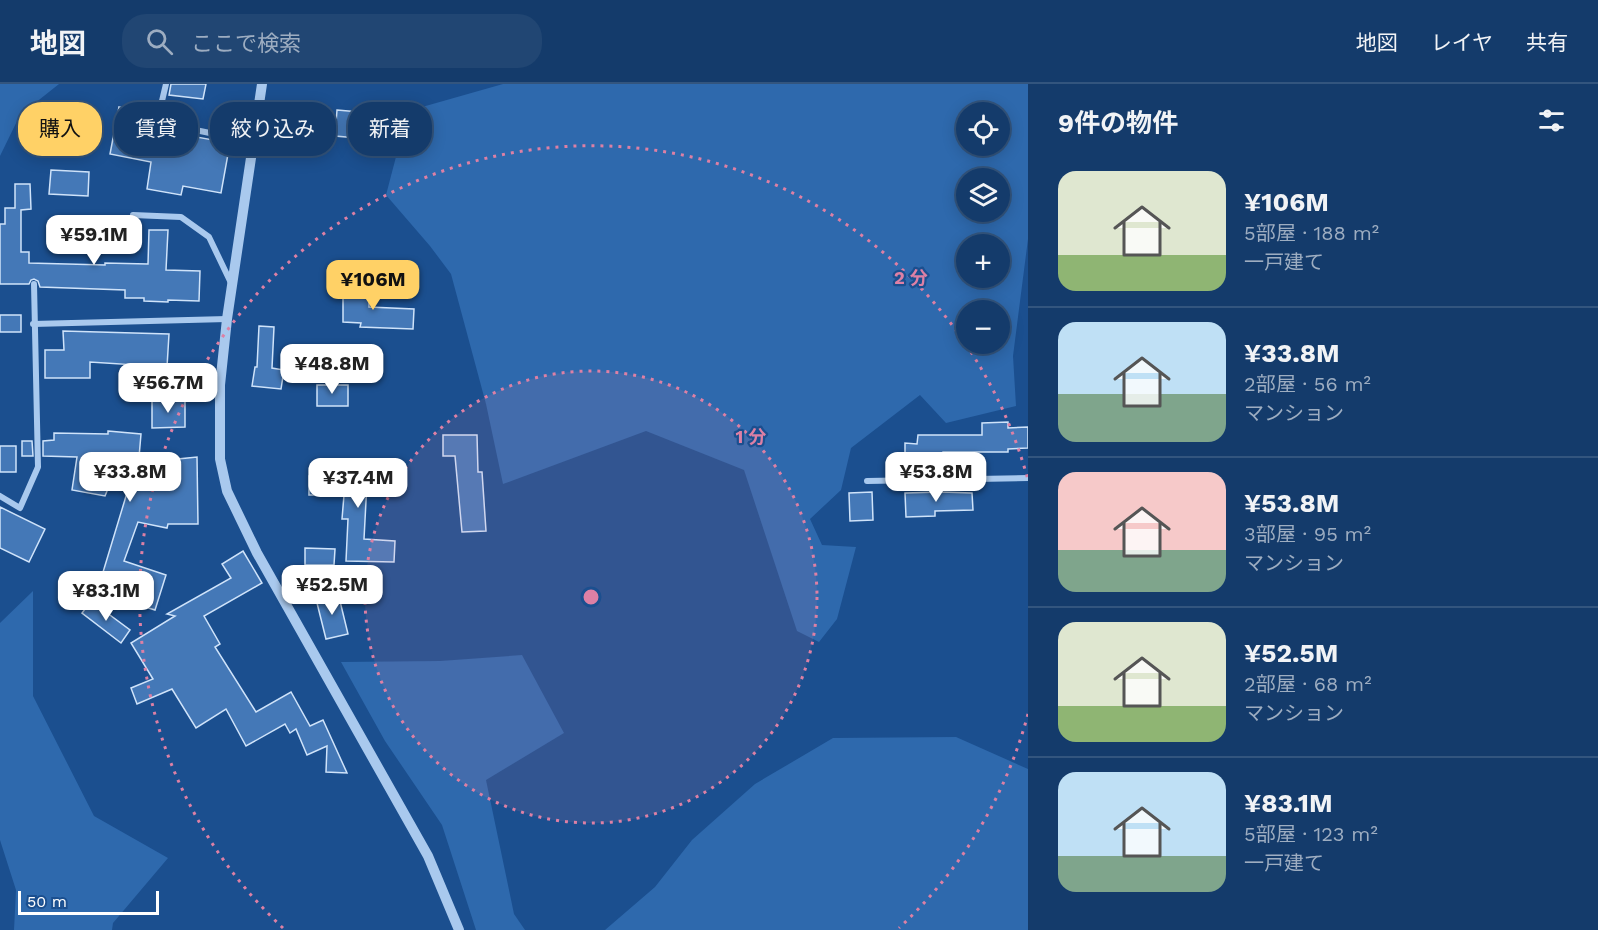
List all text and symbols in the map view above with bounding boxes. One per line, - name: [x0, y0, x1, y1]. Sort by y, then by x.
- search box: [122, 14, 542, 68]
- icon: search: [143, 25, 176, 58]
- text: 地図: [30, 27, 86, 60]
- text: 地図: [1356, 30, 1398, 55]
- text: レイヤ: [1431, 30, 1493, 55]
- text: 共有: [1526, 30, 1568, 55]
- text: ここで検索: [191, 31, 301, 56]
- chip: 購入: [18, 102, 102, 156]
- chip: 賃貸: [114, 102, 198, 156]
- chip: 絞り込み: [210, 102, 336, 156]
- chip: 新着: [348, 102, 432, 156]
- map controls: [956, 102, 1010, 354]
- button: locate: [956, 102, 1010, 156]
- icon: filters: [1535, 104, 1568, 137]
- text: 9件の物件: [1058, 108, 1178, 138]
- button: layers: [956, 168, 1010, 222]
- text: ¥106M: [1244, 187, 1329, 217]
- icon: home: [1106, 195, 1178, 267]
- pin: ¥59.1M: [45, 215, 143, 266]
- text: 5部屋 · 188 m²: [1244, 221, 1379, 245]
- text: ¥59.1M: [60, 222, 128, 246]
- button: +: [956, 234, 1010, 288]
- text: 一戸建て: [1244, 250, 1324, 274]
- pin: ¥106M: [331, 260, 415, 311]
- text: ¥106M: [340, 267, 406, 291]
- text: 2 分: [894, 267, 928, 288]
- button: −: [956, 300, 1010, 354]
- text: ¥33.8M: [1244, 338, 1340, 368]
- pin: ¥48.8M: [283, 344, 381, 395]
- icon: home: [1106, 346, 1178, 418]
- text: ¥48.8M: [294, 351, 370, 375]
- pin: ¥56.7M: [119, 363, 217, 414]
- text: ¥56.7M: [132, 370, 204, 394]
- text: 2部屋 · 56 m²: [1244, 372, 1371, 396]
- text: マンション: [1244, 401, 1344, 425]
- text: 1 分: [736, 426, 766, 447]
- pin: ¥33.8M: [81, 452, 179, 503]
- pin: ¥53.8M: [887, 452, 985, 503]
- pin: ¥37.4M: [309, 458, 407, 509]
- text: ¥33.8M: [93, 459, 167, 483]
- text: ¥53.8M: [899, 459, 973, 483]
- text: ¥37.4M: [322, 465, 394, 489]
- text: ¥53.8M: [1244, 488, 1339, 518]
- icon: home: [1106, 496, 1178, 568]
- text: 3部屋 · 95 m²: [1244, 522, 1371, 546]
- text: マンション: [1244, 551, 1344, 575]
- pin: ¥52.5M: [283, 565, 381, 616]
- pin: ¥83.1M: [57, 571, 155, 622]
- text: ¥52.5M: [296, 572, 368, 596]
- text: ¥83.1M: [72, 578, 140, 602]
- centre of rings: [581, 587, 601, 607]
- text: ¥52.5M: [1244, 638, 1338, 668]
- icon: home: [1106, 646, 1178, 718]
- text: 2部屋 · 68 m²: [1244, 672, 1371, 696]
- text: マンション: [1244, 701, 1344, 725]
- text: ¥83.1M: [1244, 788, 1333, 818]
- icon: home: [1106, 796, 1178, 868]
- text: 5部屋 · 123 m²: [1244, 822, 1378, 846]
- text: 一戸建て: [1244, 851, 1324, 875]
- scale bar: [18, 888, 159, 916]
- text: 50 m: [27, 892, 67, 911]

